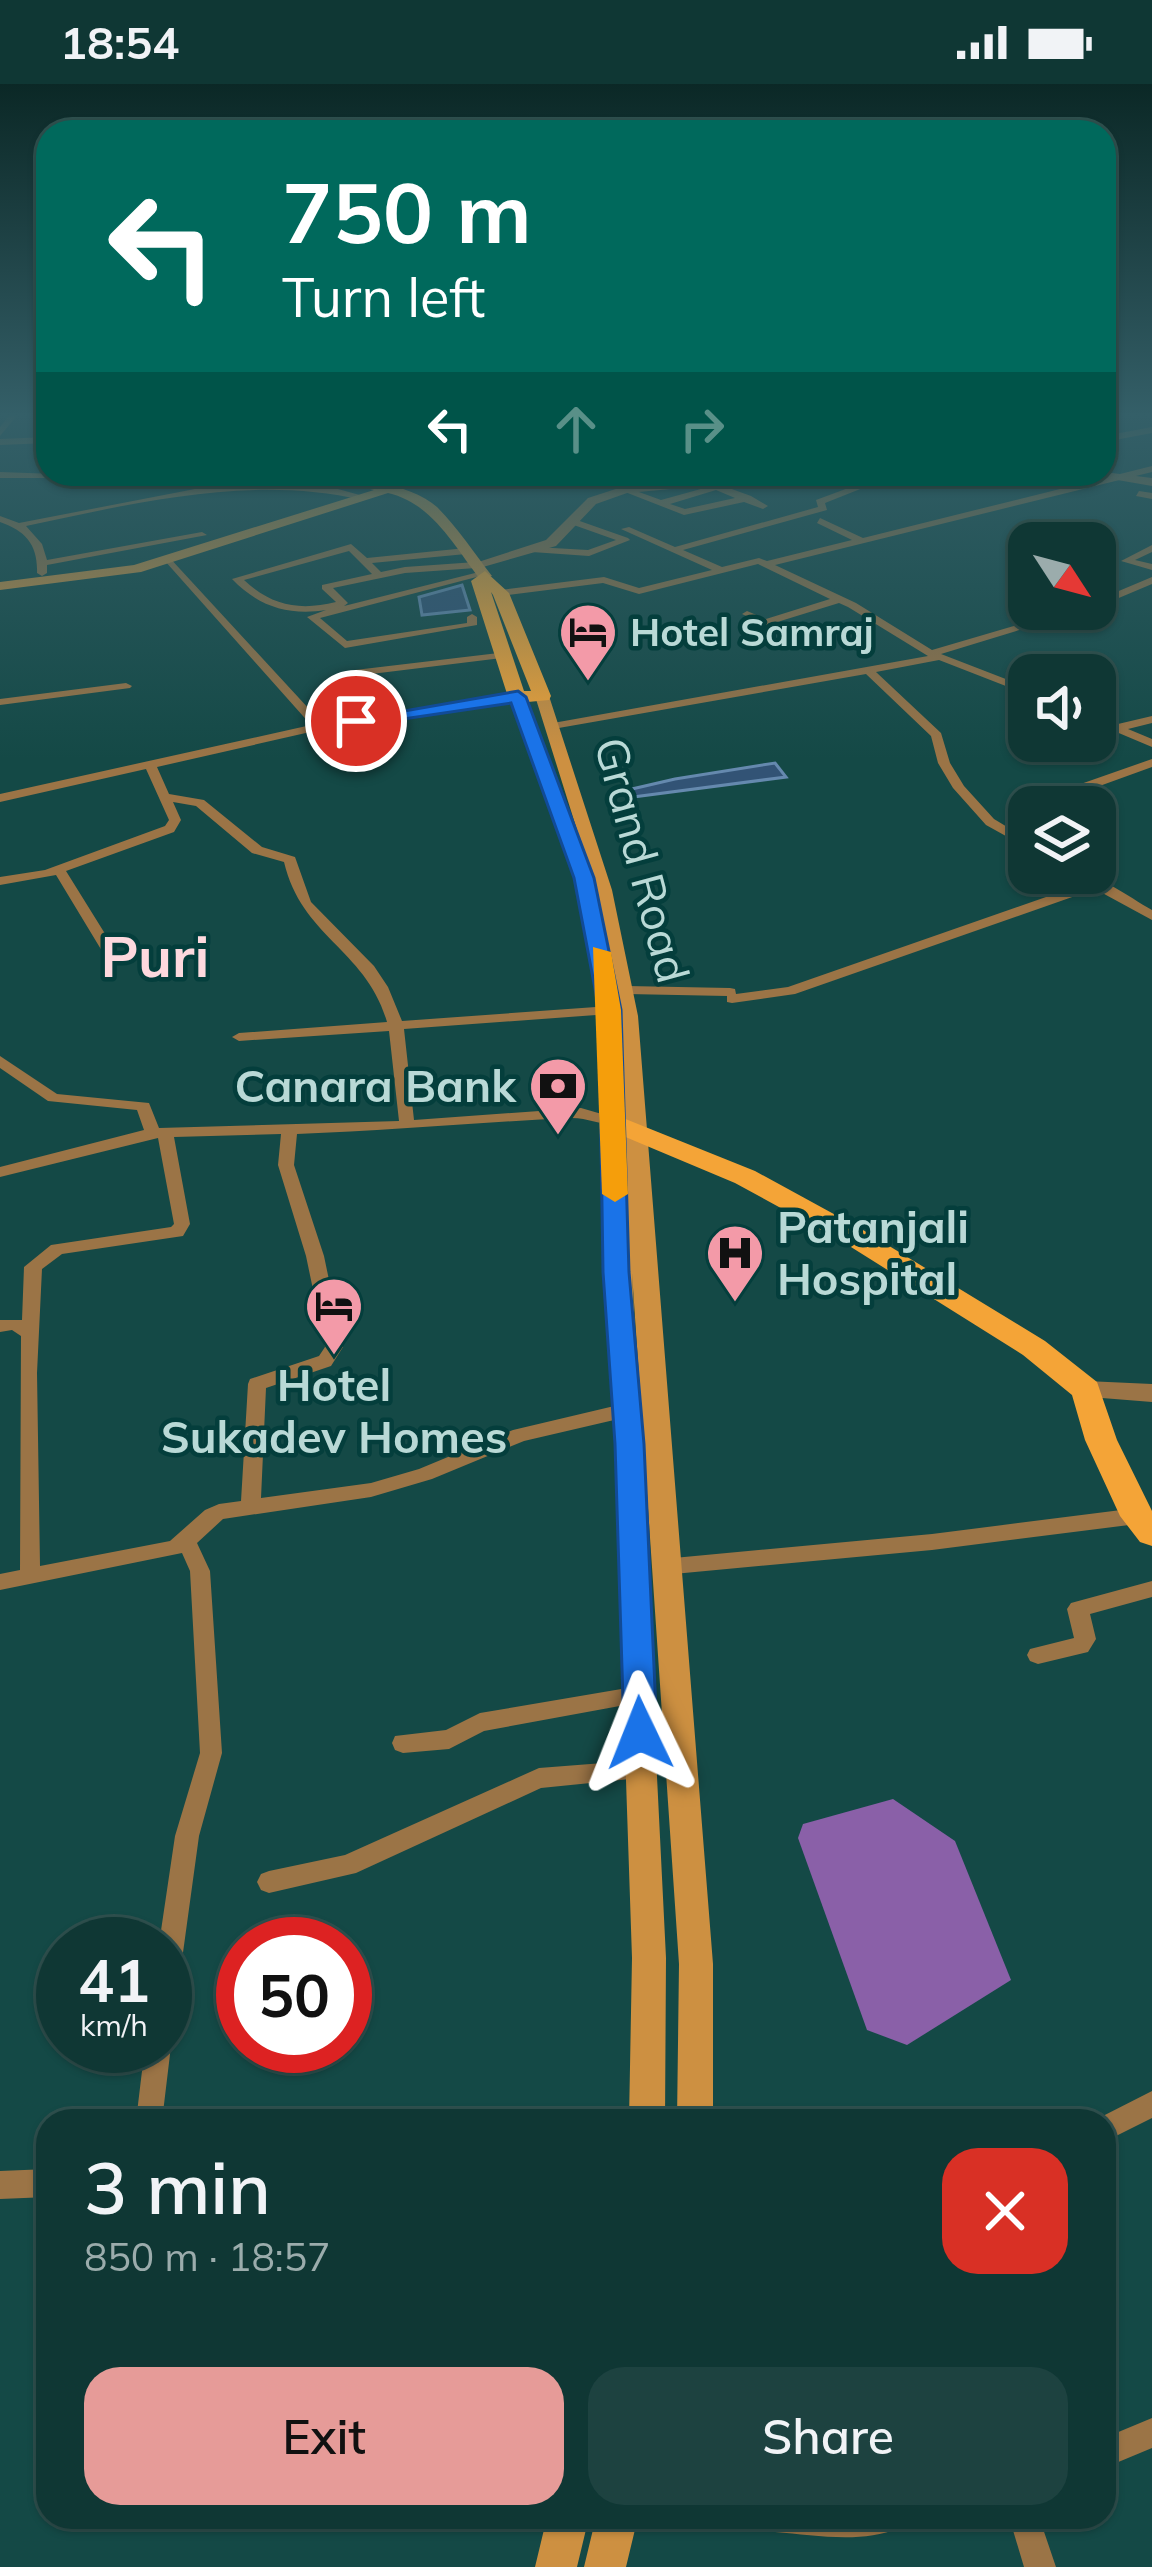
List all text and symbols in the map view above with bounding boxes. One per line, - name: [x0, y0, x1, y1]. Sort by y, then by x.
- text: 18:54: [60, 14, 179, 70]
- text: 750 m: [282, 159, 532, 264]
- icon: left: [84, 168, 240, 324]
- text: Turn left: [282, 263, 485, 331]
- icon: left: [417, 396, 483, 462]
- icon: ahead: [543, 396, 609, 462]
- icon: right: [669, 396, 735, 462]
- north arrow: [1008, 522, 1116, 630]
- map controls: [1008, 522, 1116, 894]
- hotel icon: Hotel Samraj: [557, 601, 619, 683]
- place label: Hotel Samraj: [630, 607, 874, 656]
- button: sound: [1008, 654, 1116, 762]
- pin: [305, 670, 407, 772]
- icon: arrive: [323, 688, 389, 754]
- street label: Grand Road: [583, 731, 703, 988]
- button: layers: [1008, 786, 1116, 894]
- district label: Puri: [101, 920, 209, 991]
- bank icon: Canara Bank: [527, 1055, 589, 1137]
- place label: Canara Bank: [234, 1057, 517, 1113]
- place label: Patanjali Hospital: [777, 1198, 969, 1306]
- hospital icon: Patanjali Hospital: [704, 1222, 766, 1304]
- hotel icon: Hotel Sukadev Homes: [303, 1275, 365, 1357]
- place label: Hotel Sukadev Homes: [161, 1356, 507, 1464]
- position arrow: [577, 1670, 703, 1796]
- speed limit sign: 50: [216, 1917, 372, 2073]
- text: 41: [78, 1942, 150, 2017]
- text: km/h: [80, 2006, 148, 2044]
- text: 3 min: [84, 2142, 271, 2232]
- button: close: [942, 2148, 1068, 2274]
- text: 850 m · 18:57: [84, 2232, 330, 2281]
- button: Exit: [84, 2367, 564, 2505]
- button: Share: [588, 2367, 1068, 2505]

